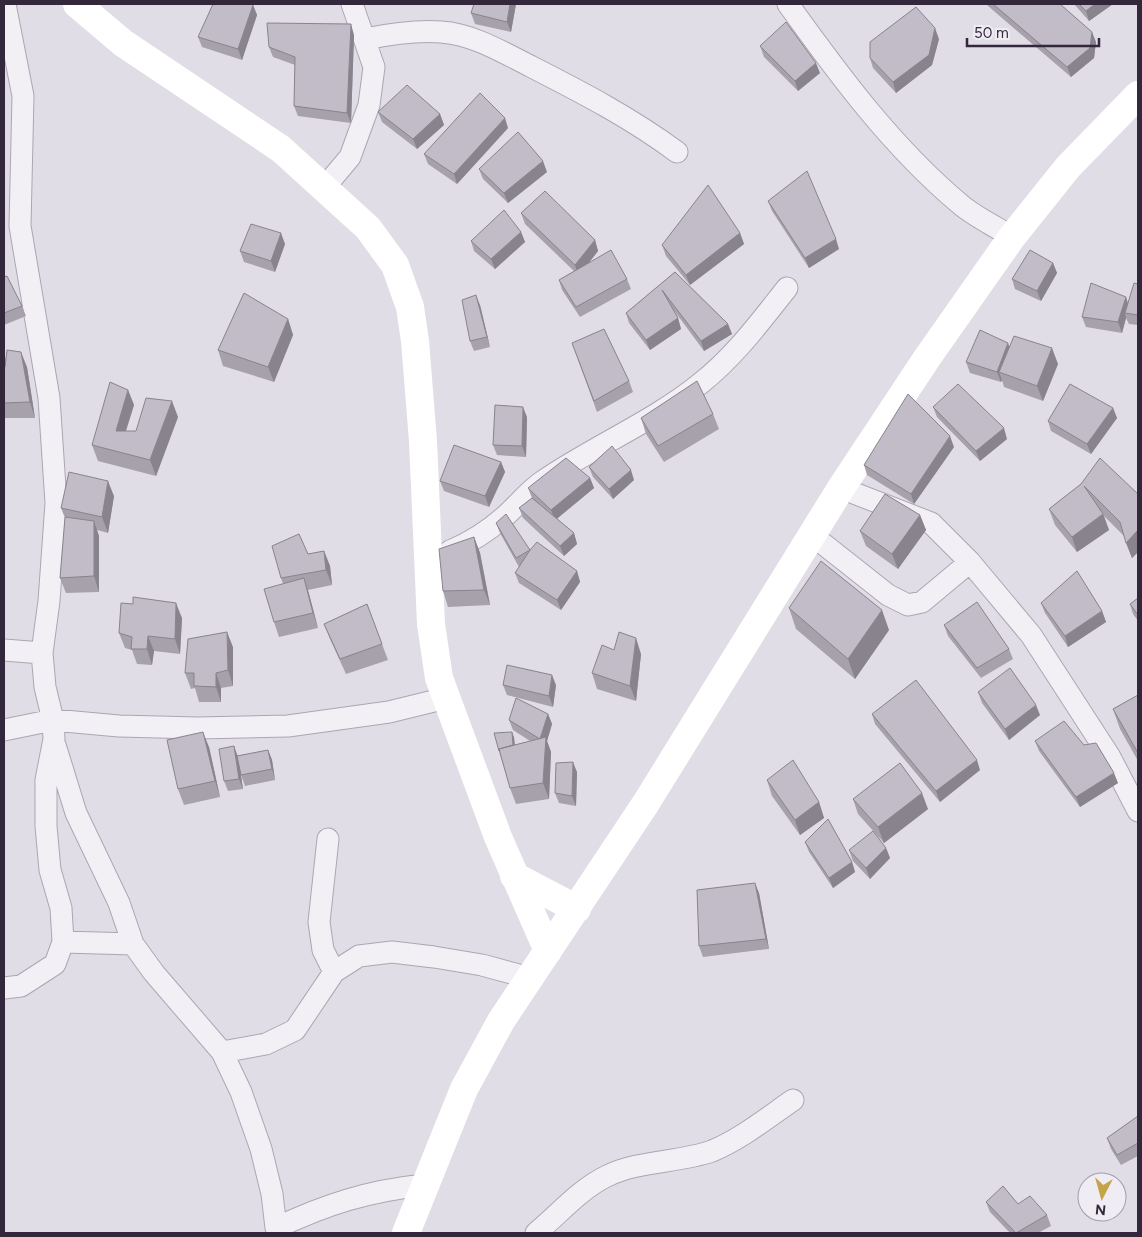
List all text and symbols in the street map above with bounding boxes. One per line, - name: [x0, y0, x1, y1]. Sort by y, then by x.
- scale bar: [967, 15, 1100, 47]
- text: 50 m: [974, 24, 1009, 42]
- north arrow: [1077, 1172, 1127, 1222]
- text: N: [1094, 1200, 1107, 1218]

